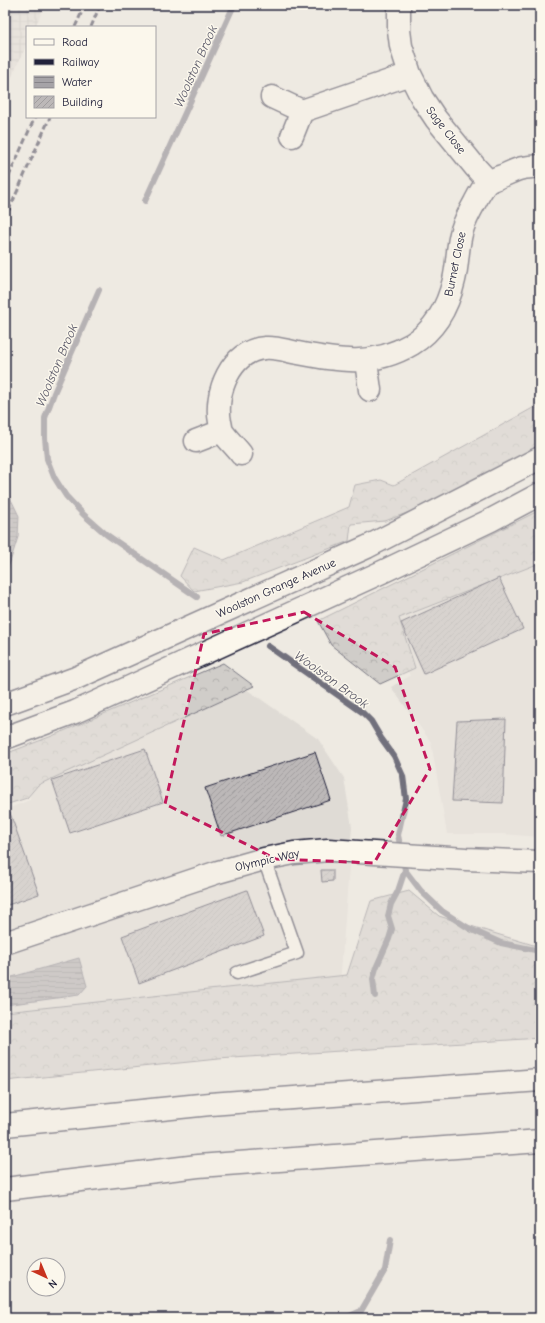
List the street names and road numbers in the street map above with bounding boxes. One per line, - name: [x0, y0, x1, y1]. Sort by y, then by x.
- street label: Sage Close: [423, 103, 469, 157]
- street label: Burnet Close: [441, 230, 469, 298]
- street label: Woolston Grange Avenue: [214, 555, 338, 621]
- street label: Olympic Way: [233, 846, 301, 874]

